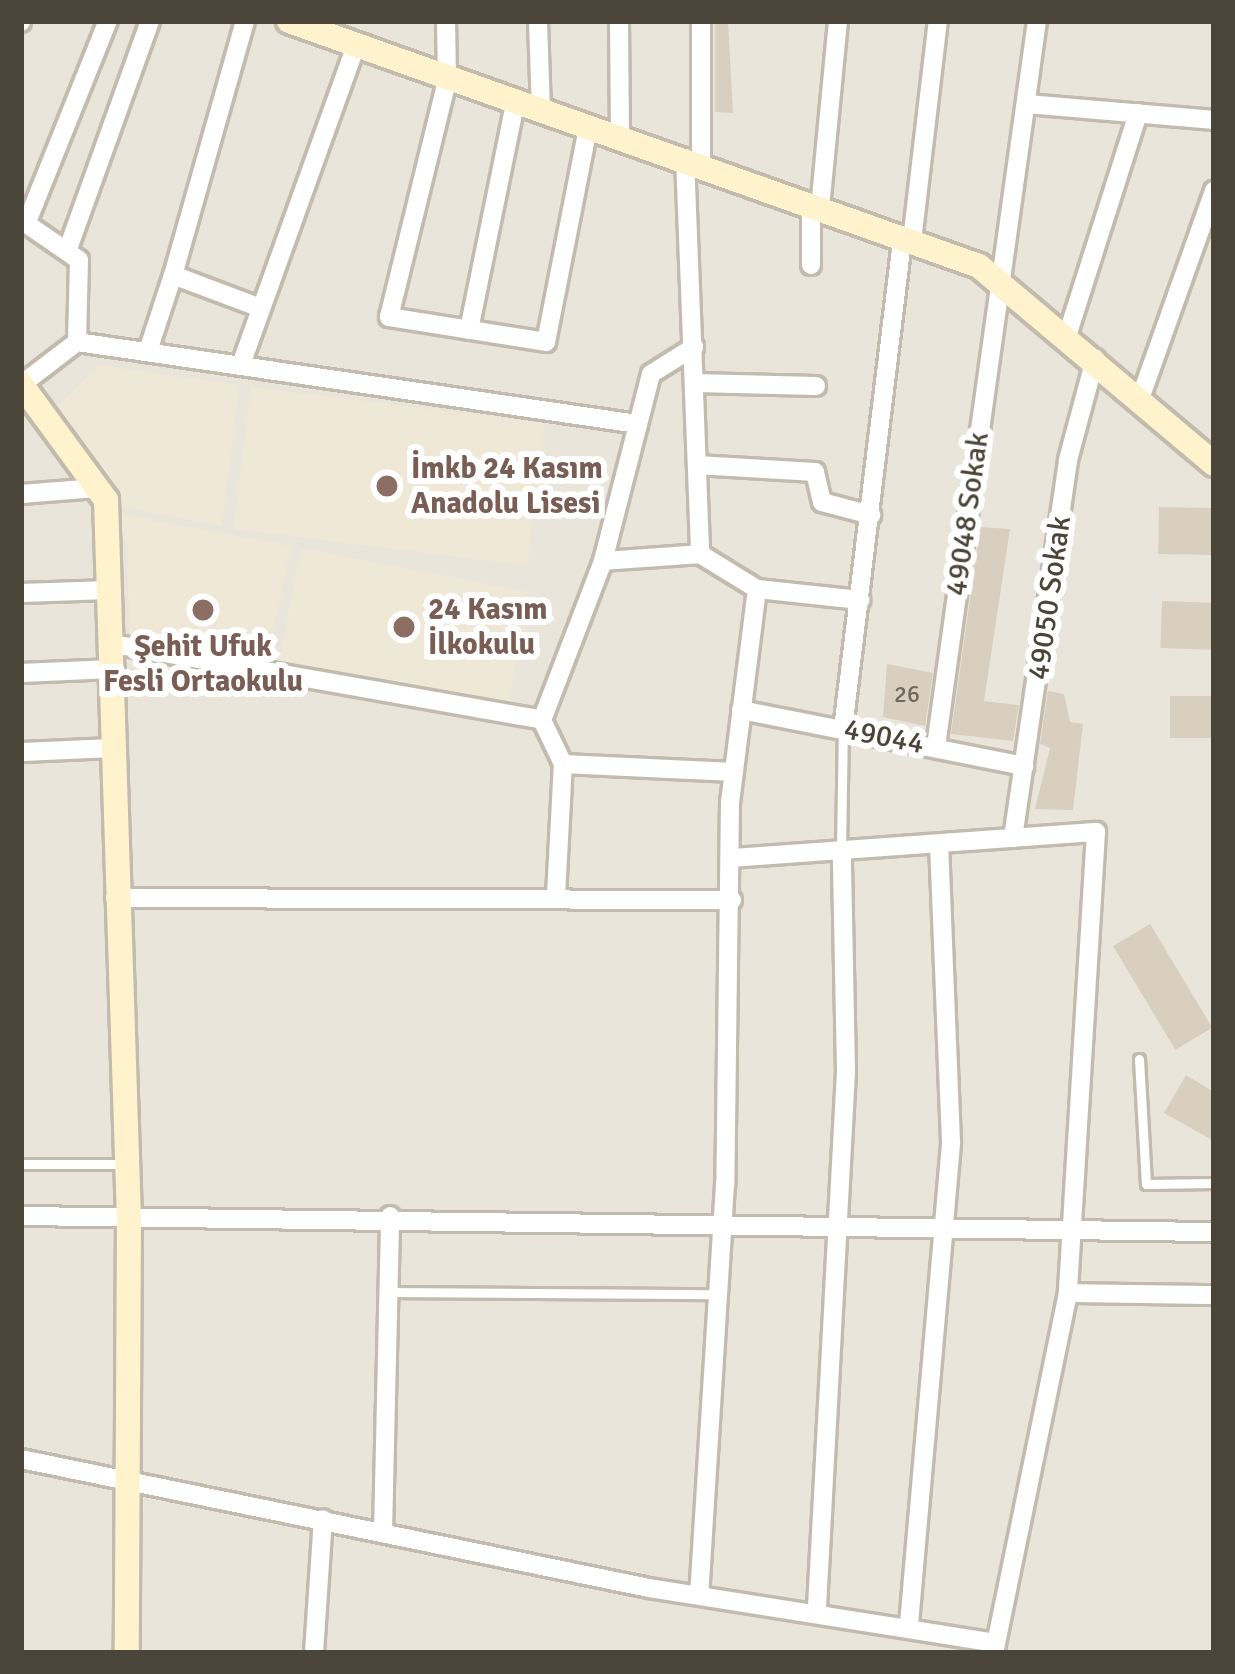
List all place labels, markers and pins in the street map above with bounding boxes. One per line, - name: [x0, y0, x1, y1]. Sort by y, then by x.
- place label: İmkb 24 Kasım Anadolu Lisesi: [411, 451, 603, 522]
- marker: İmkb 24 Kasım Anadolu Lisesi: [374, 473, 400, 499]
- place label: 24 Kasım İlkokulu: [428, 592, 548, 662]
- marker: Şehit Ufuk Fesli Ortaokulu: [190, 597, 216, 623]
- marker: 24 Kasım İlkokulu: [391, 614, 417, 640]
- place label: Şehit Ufuk Fesli Ortaokulu: [103, 629, 303, 700]

